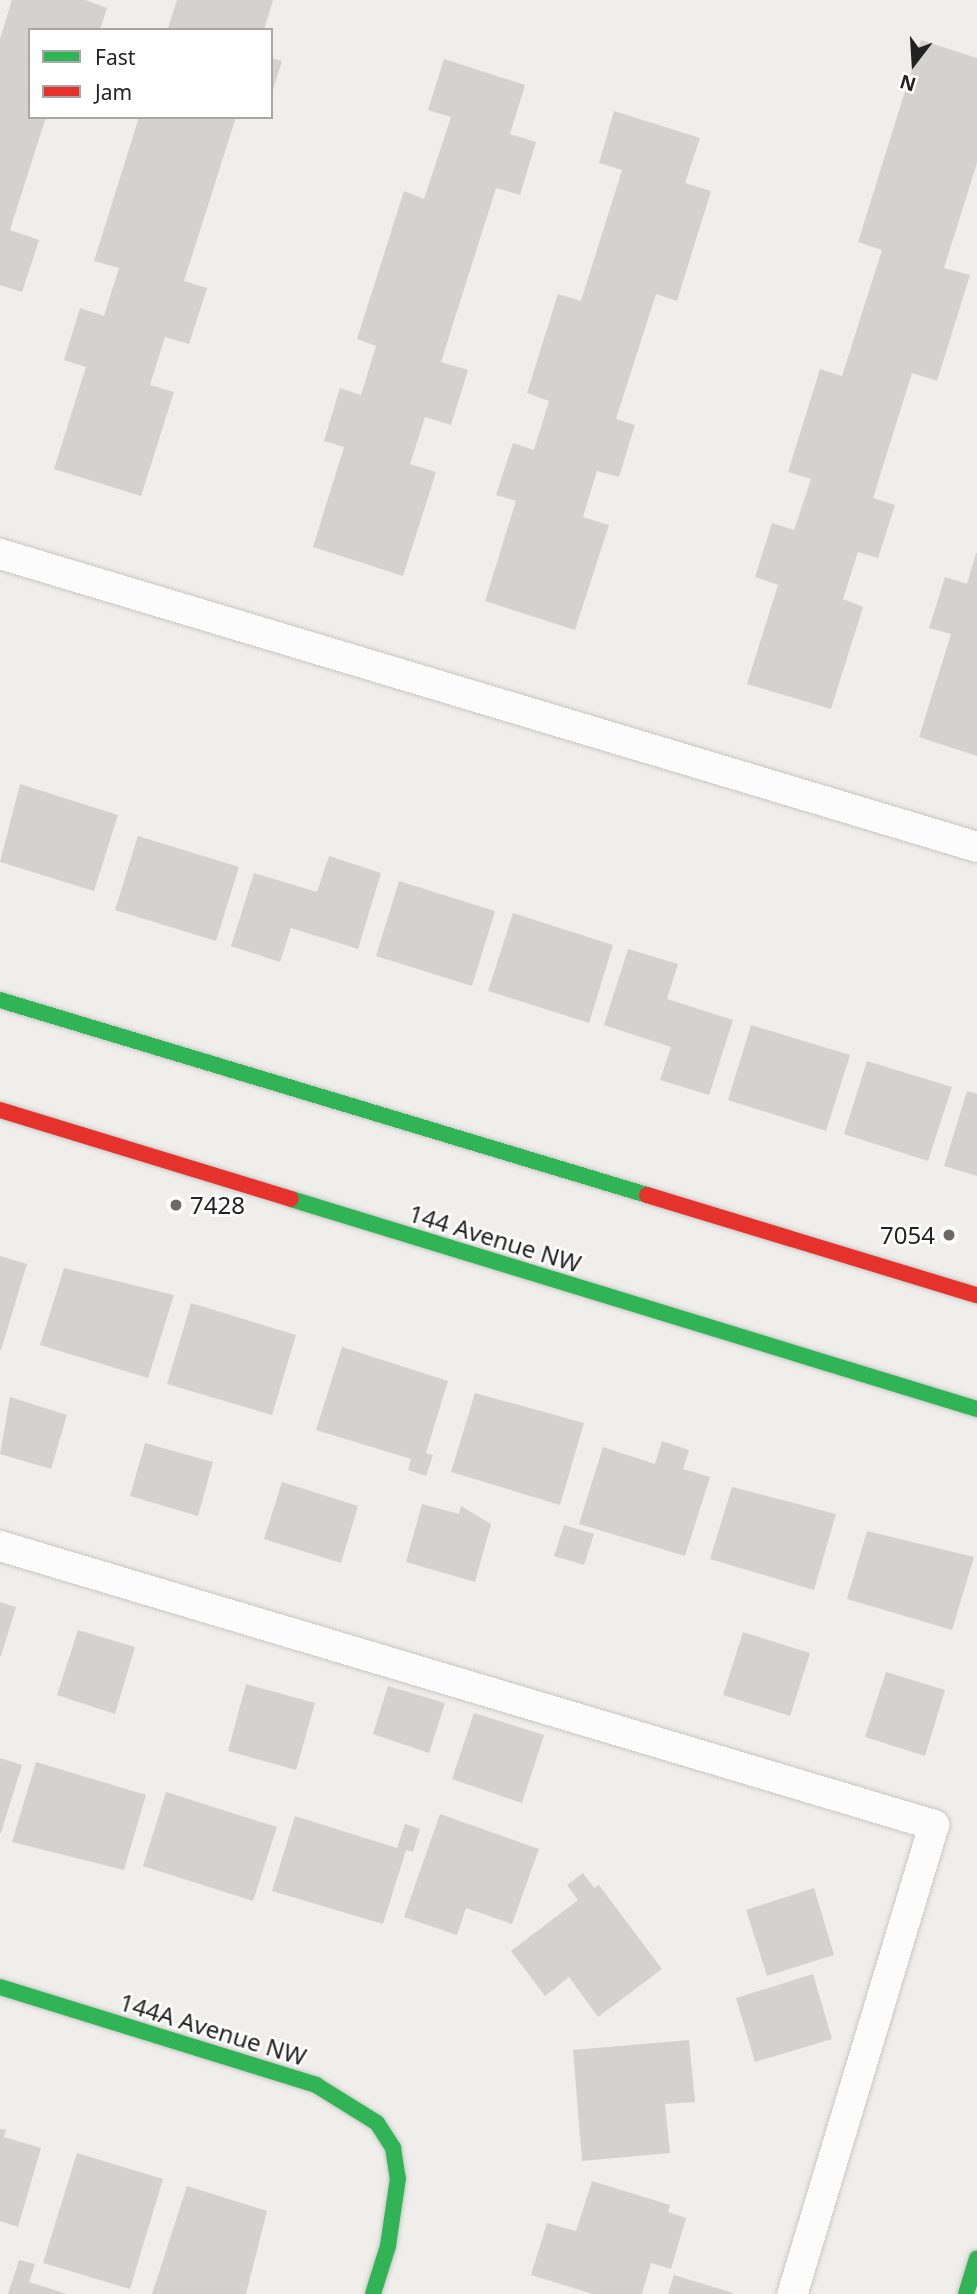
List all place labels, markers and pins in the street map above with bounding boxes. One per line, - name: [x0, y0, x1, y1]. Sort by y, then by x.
- place label: 7428: [190, 1191, 245, 1219]
- marker: 7428: [168, 1197, 184, 1213]
- place label: 7054: [880, 1221, 935, 1249]
- marker: 7054: [941, 1227, 957, 1243]

